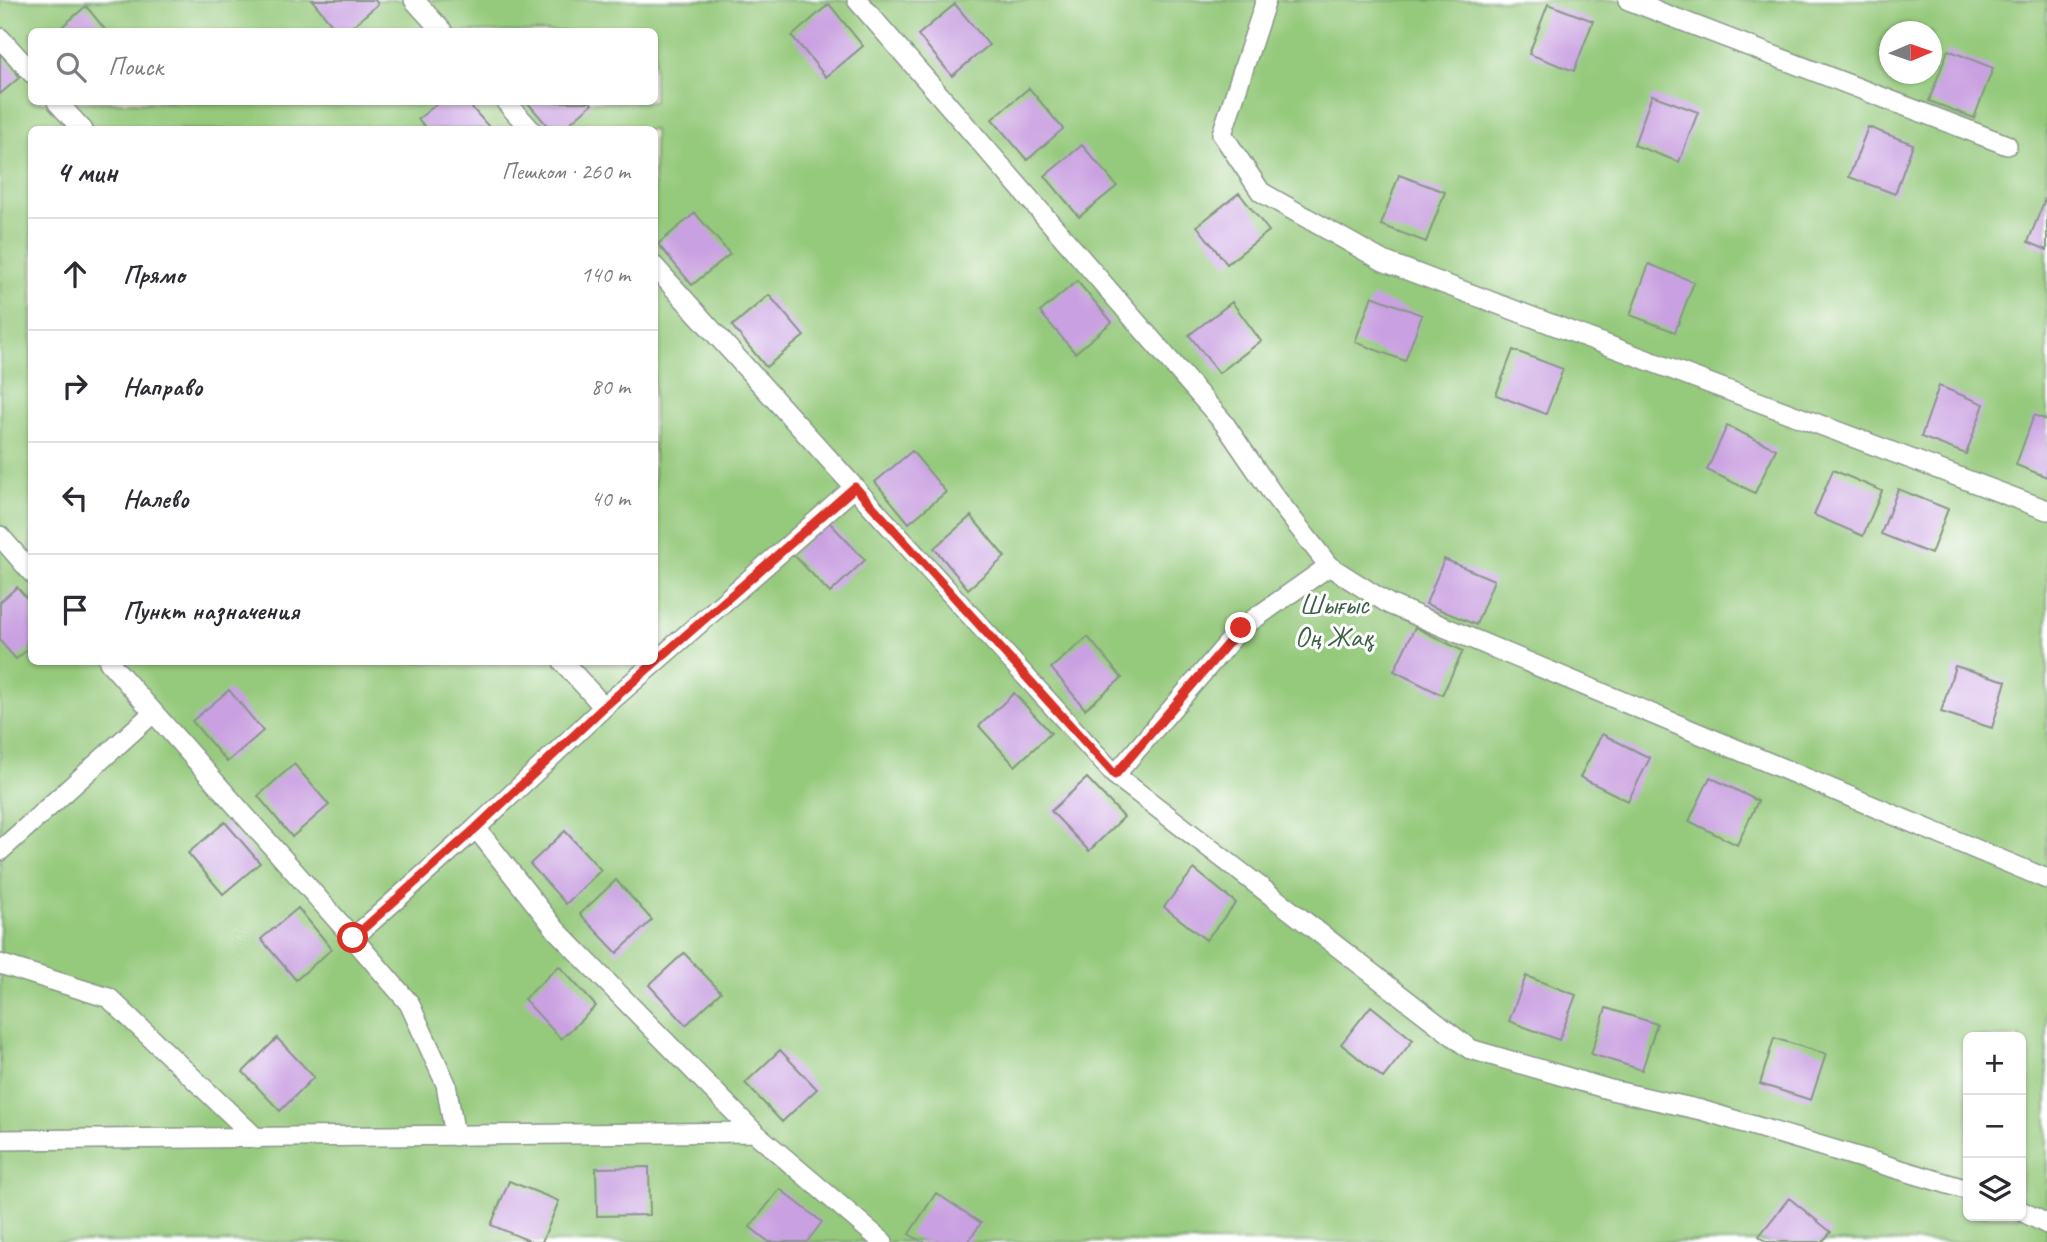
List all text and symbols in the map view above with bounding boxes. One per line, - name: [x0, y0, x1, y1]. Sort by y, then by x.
- north arrow: [1879, 21, 1942, 84]
- search box: [28, 28, 658, 105]
- icon: search: [52, 48, 90, 86]
- text: Поиск: [108, 50, 163, 83]
- text: 4 мин: [56, 153, 117, 191]
- text: Пешком · 260 m: [502, 157, 630, 186]
- icon: ahead: [56, 255, 94, 293]
- text: Прямо: [123, 258, 185, 291]
- text: 140 m: [581, 260, 630, 289]
- icon: right: [56, 367, 94, 405]
- text: Направо: [123, 370, 202, 403]
- text: 80 m: [591, 372, 630, 401]
- icon: left: [56, 479, 94, 517]
- text: Налево: [123, 482, 189, 515]
- text: 40 m: [591, 484, 630, 513]
- park label: Шығыс Оң Жақ: [1295, 587, 1375, 654]
- icon: arrive: [56, 591, 94, 629]
- text: Пункт назначения: [123, 594, 299, 627]
- route end: [1225, 612, 1256, 643]
- route start: [337, 922, 368, 953]
- map controls: [1963, 1032, 2026, 1221]
- button: +: [1963, 1032, 2026, 1095]
- button: −: [1963, 1095, 2026, 1158]
- button: layers: [1963, 1158, 2026, 1221]

